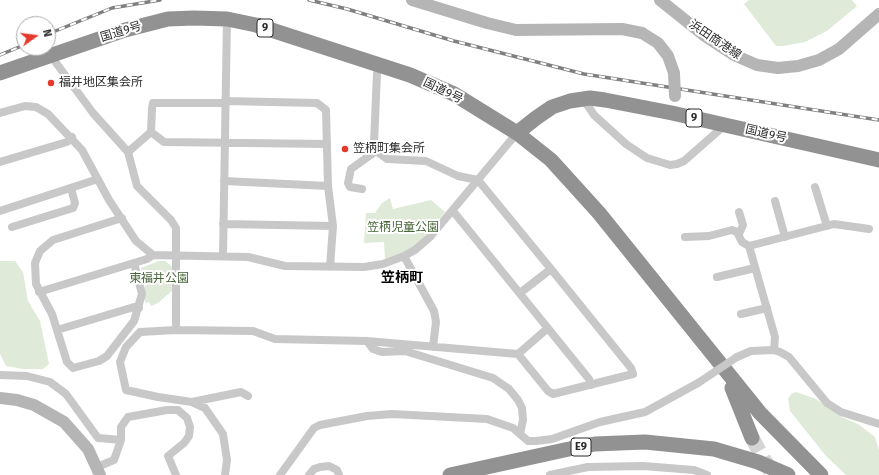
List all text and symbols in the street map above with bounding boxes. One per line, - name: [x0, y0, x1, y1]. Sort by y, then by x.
- north arrow: [16, 16, 56, 56]
- street label: 浜田商港線: [686, 17, 744, 63]
- street label: 国道9号: [99, 19, 143, 45]
- road number: 9: [257, 19, 273, 37]
- text: N: [40, 28, 54, 38]
- street label: 国道9号: [421, 75, 465, 107]
- place label: 福井地区集会所: [59, 76, 143, 90]
- marker: 福井地区集会所: [46, 78, 56, 88]
- road number: 9: [686, 109, 702, 127]
- street label: 国道9号: [744, 122, 788, 146]
- place label: 笠柄町集会所: [353, 142, 425, 156]
- marker: 笠柄町集会所: [340, 144, 350, 154]
- park label: 笠柄児童公園: [367, 221, 439, 235]
- district label: 笠柄町: [381, 270, 423, 286]
- park label: 東福井公園: [129, 272, 189, 286]
- road number: E9: [571, 438, 591, 456]

